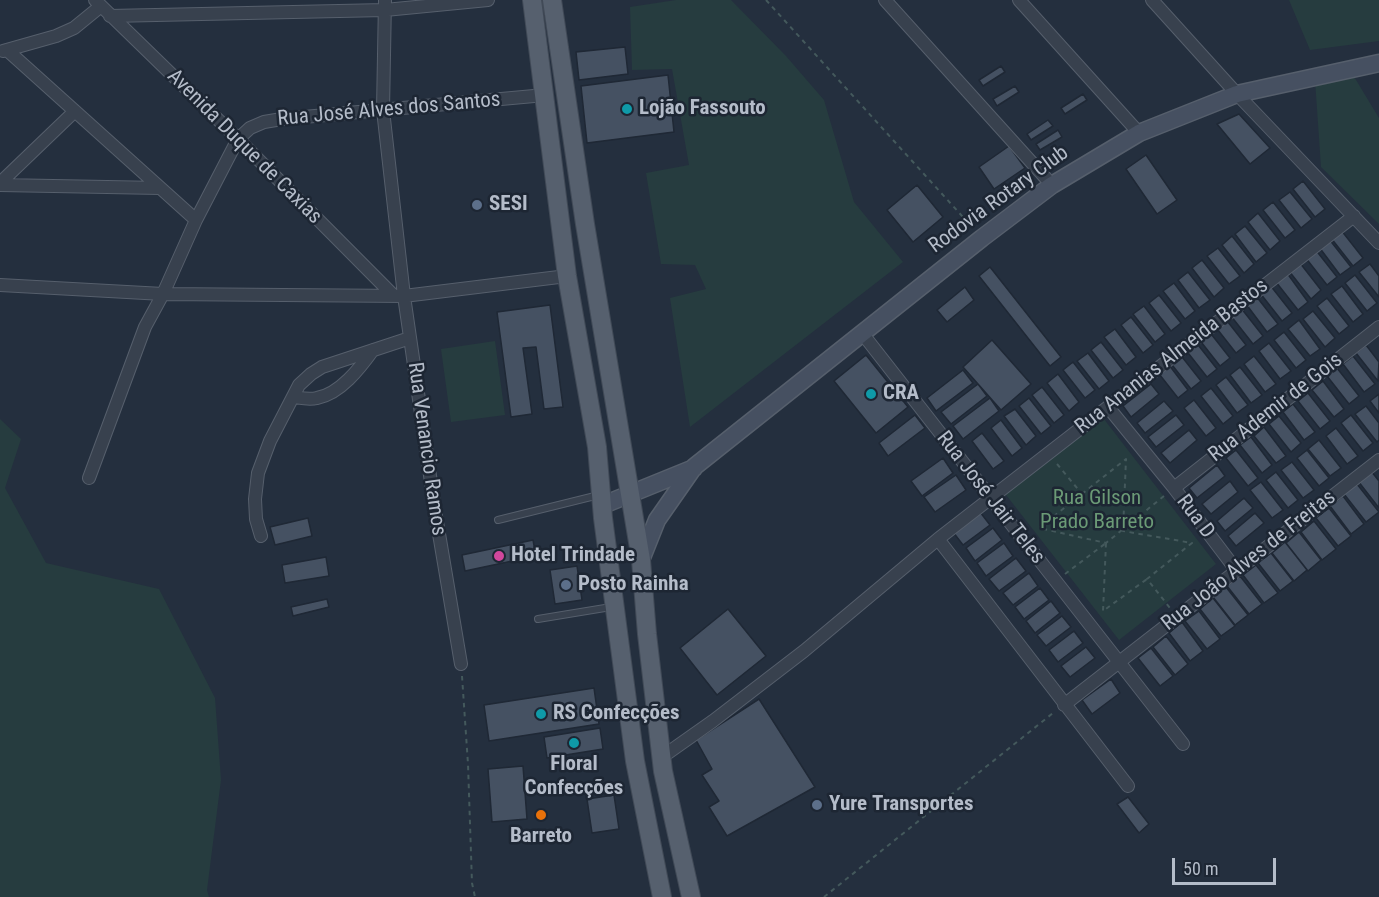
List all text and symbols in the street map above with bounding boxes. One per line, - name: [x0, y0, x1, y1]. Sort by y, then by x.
- street label: Avenida Duque de Caxias: [161, 64, 327, 230]
- street label: Rua José Alves dos Santos: [276, 88, 502, 132]
- place label: Lojão Fassouto: [639, 96, 766, 122]
- marker: Lojão Fassouto: [620, 102, 634, 116]
- street label: Rodovia Rotary Club: [924, 141, 1074, 259]
- place label: SESI: [489, 192, 528, 218]
- marker: SESI: [470, 198, 484, 212]
- street label: Rua Ananias Almeida Bastos: [1071, 274, 1273, 440]
- street label: Rua Ademir de Gois: [1204, 348, 1348, 468]
- street label: Rua Venancio Ramos: [401, 361, 451, 537]
- place label: CRA: [883, 381, 919, 407]
- marker: CRA: [864, 387, 878, 401]
- street label: Rua José Jair Teles: [930, 427, 1050, 569]
- street label: Rua João Alves de Freitas: [1157, 485, 1341, 637]
- park label: Rua Gilson Prado Barreto: [1040, 486, 1154, 536]
- street label: Rua D: [1170, 490, 1220, 544]
- place label: Hotel Trindade: [511, 543, 635, 569]
- marker: Hotel Trindade: [492, 549, 506, 563]
- place label: Posto Rainha: [578, 572, 689, 598]
- marker: Posto Rainha: [559, 578, 573, 592]
- place label: RS Confecções: [553, 701, 680, 727]
- marker: RS Confecções: [534, 707, 548, 721]
- marker: Floral Confecções: [567, 736, 581, 750]
- place label: Floral Confecções: [525, 752, 623, 802]
- place label: Yure Transportes: [829, 792, 973, 818]
- marker: Yure Transportes: [810, 798, 824, 812]
- marker: Barreto: [534, 808, 548, 822]
- place label: Barreto: [510, 824, 572, 850]
- scale bar: [1175, 846, 1278, 884]
- text: 50 m: [1183, 858, 1218, 879]

